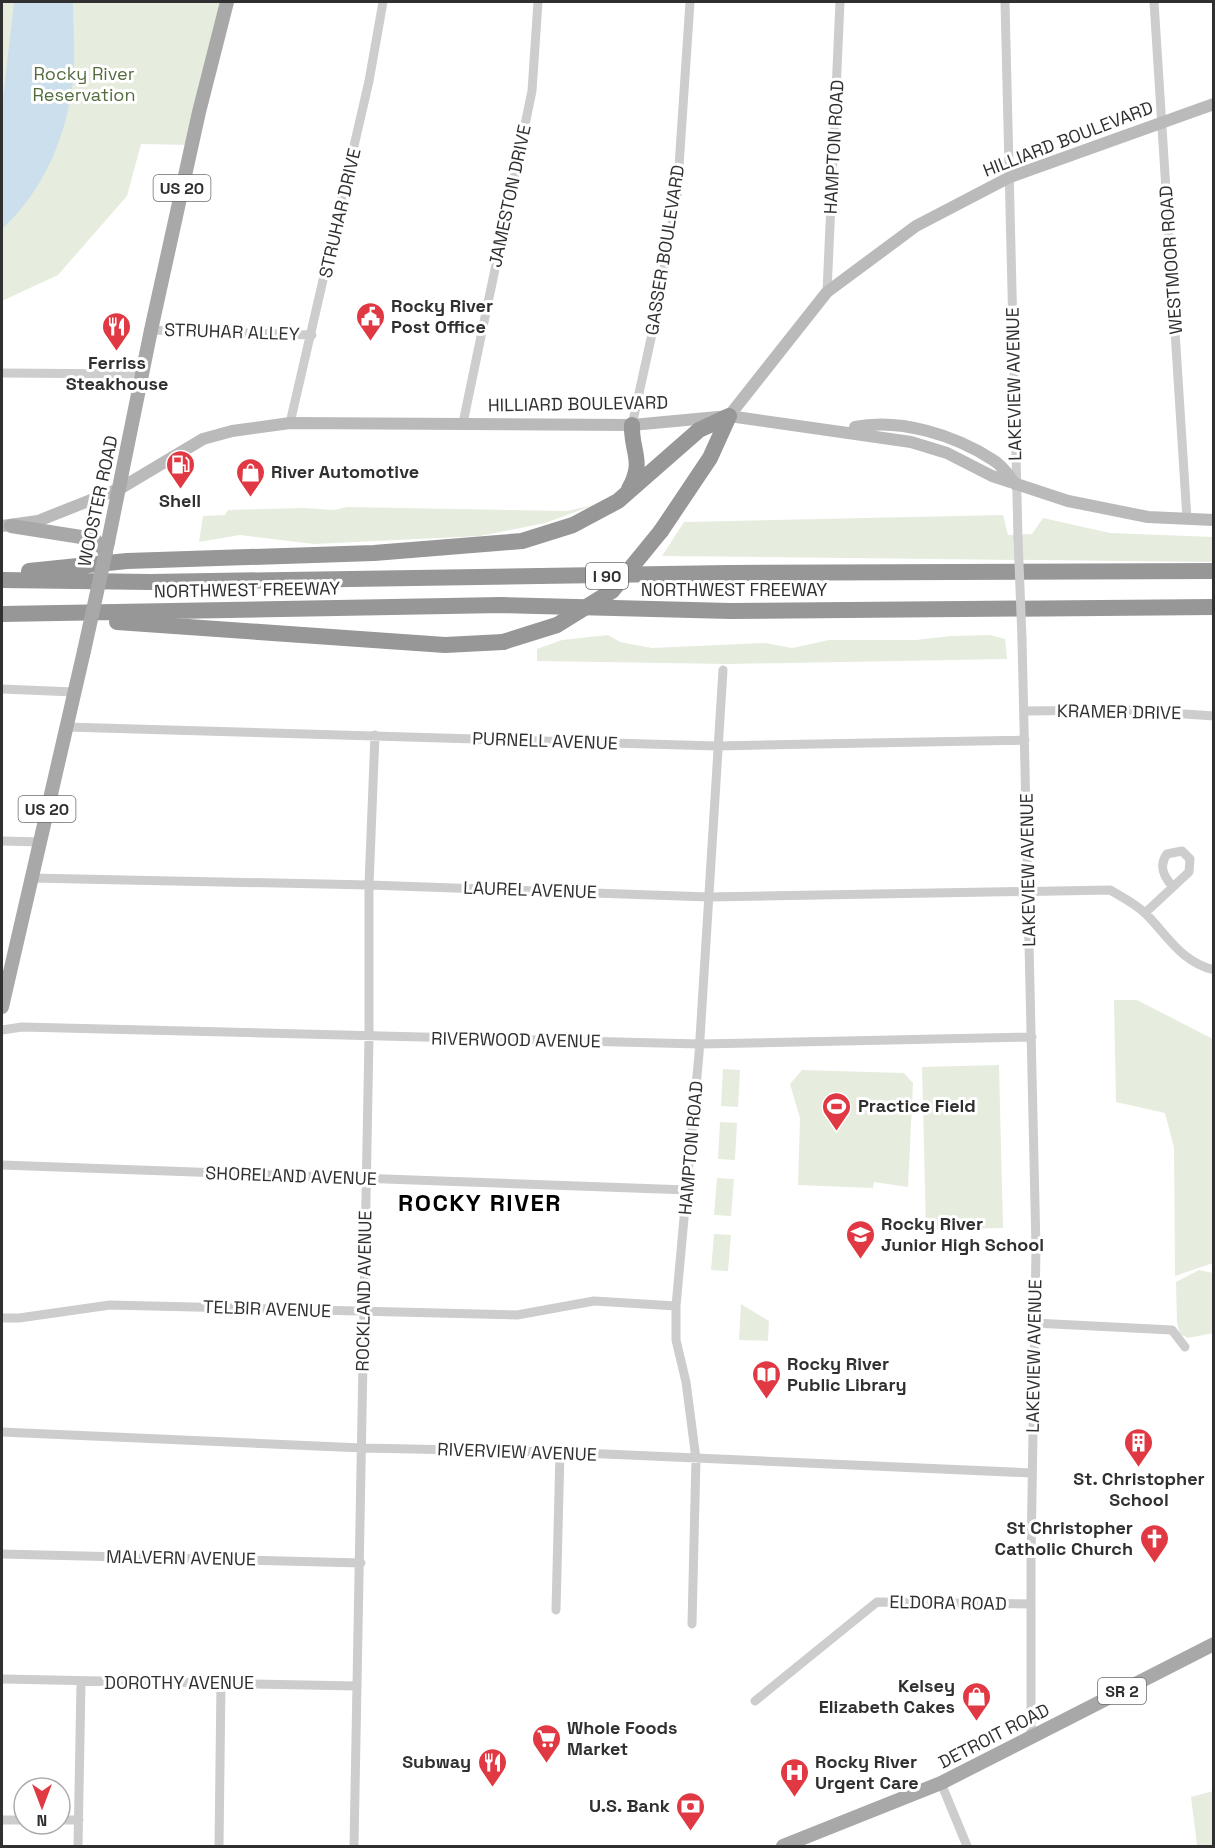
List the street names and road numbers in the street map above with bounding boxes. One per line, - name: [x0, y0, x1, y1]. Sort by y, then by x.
- street label: HAMPTON ROAD: [818, 79, 849, 215]
- street label: HILLIARD BOULEVARD: [980, 96, 1156, 182]
- street label: JAMESTON DRIVE: [483, 122, 536, 269]
- street label: STRUHAR DRIVE: [313, 146, 366, 280]
- street label: GASSER BOULEVARD: [640, 163, 689, 337]
- road number: US 20: [154, 175, 210, 201]
- street label: WESTMOOR ROAD: [1154, 185, 1187, 335]
- street label: LAKEVIEW AVENUE: [1001, 307, 1026, 461]
- street label: STRUHAR ALLEY: [164, 318, 300, 345]
- street label: HILLIARD BOULEVARD: [488, 390, 668, 417]
- street label: WOOSTER ROAD: [72, 433, 123, 569]
- road number: I 90: [586, 563, 628, 589]
- street label: NORTHWEST FREEWAY: [154, 576, 340, 603]
- street label: NORTHWEST FREEWAY: [641, 578, 827, 601]
- street label: KRAMER DRIVE: [1057, 699, 1181, 724]
- street label: PURNELL AVENUE: [472, 726, 618, 755]
- street label: LAKEVIEW AVENUE: [1015, 793, 1040, 947]
- road number: US 20: [18, 796, 76, 822]
- street label: LAUREL AVENUE: [463, 876, 597, 903]
- street label: RIVERWOOD AVENUE: [431, 1027, 601, 1052]
- street label: HAMPTON ROAD: [673, 1080, 708, 1216]
- street label: SHORELAND AVENUE: [205, 1161, 377, 1190]
- street label: ROCKLAND AVENUE: [351, 1210, 376, 1372]
- street label: LAKEVIEW AVENUE: [1021, 1279, 1046, 1433]
- street label: TELBIR AVENUE: [202, 1295, 332, 1322]
- street label: RIVERVIEW AVENUE: [437, 1437, 597, 1466]
- street label: MALVERN AVENUE: [106, 1545, 256, 1570]
- street label: ELDORA ROAD: [889, 1590, 1007, 1615]
- street label: DOROTHY AVENUE: [104, 1671, 254, 1694]
- road number: SR 2: [1098, 1678, 1146, 1704]
- street label: DETROIT ROAD: [934, 1698, 1053, 1773]

